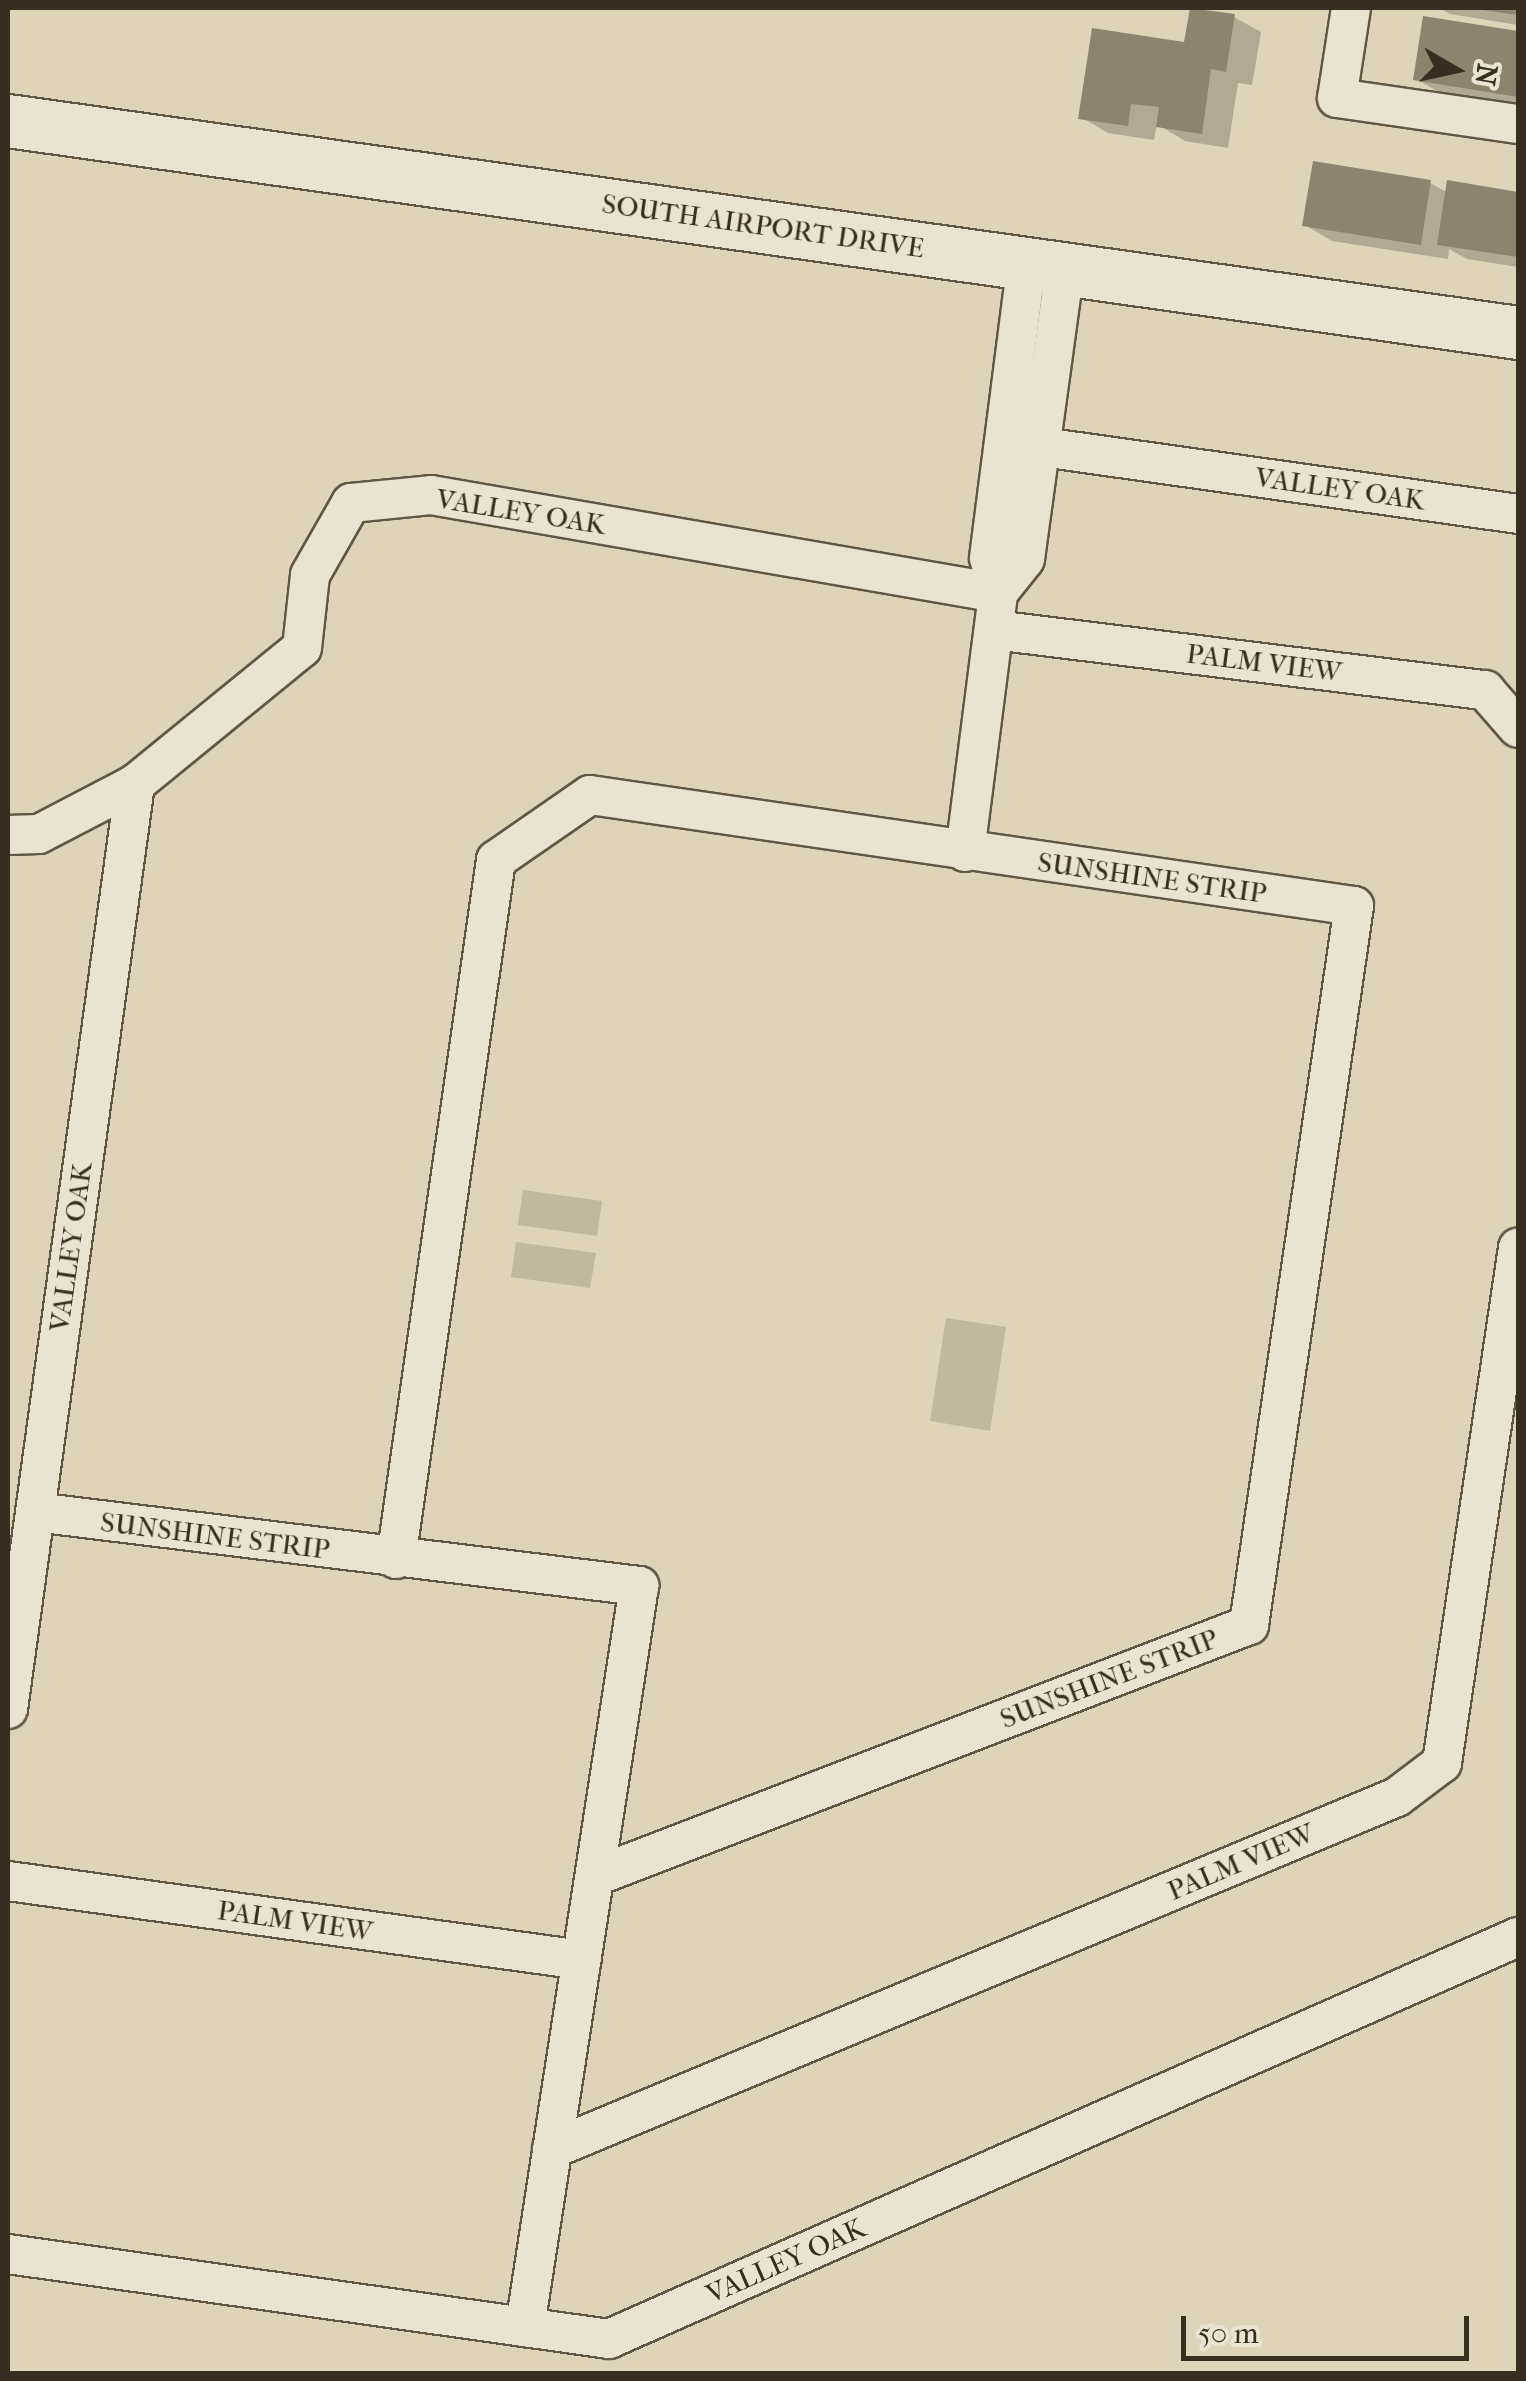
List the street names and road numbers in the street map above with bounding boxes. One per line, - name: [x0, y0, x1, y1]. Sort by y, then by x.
- street label: SOUTH AIRPORT DRIVE: [600, 187, 926, 265]
- street label: VALLEY OAK: [1253, 460, 1427, 518]
- street label: VALLEY OAK: [434, 482, 608, 542]
- street label: PALM VIEW: [1184, 637, 1344, 689]
- street label: SUNSHINE STRIP: [1035, 845, 1269, 911]
- street label: VALLEY OAK: [42, 1160, 100, 1334]
- street label: SUNSHINE STRIP: [98, 1505, 332, 1567]
- street label: SUNSHINE STRIP: [995, 1622, 1223, 1736]
- street label: PALM VIEW: [1163, 1816, 1319, 1908]
- street label: PALM VIEW: [215, 1893, 375, 1949]
- street label: VALLEY OAK: [701, 2211, 871, 2311]

